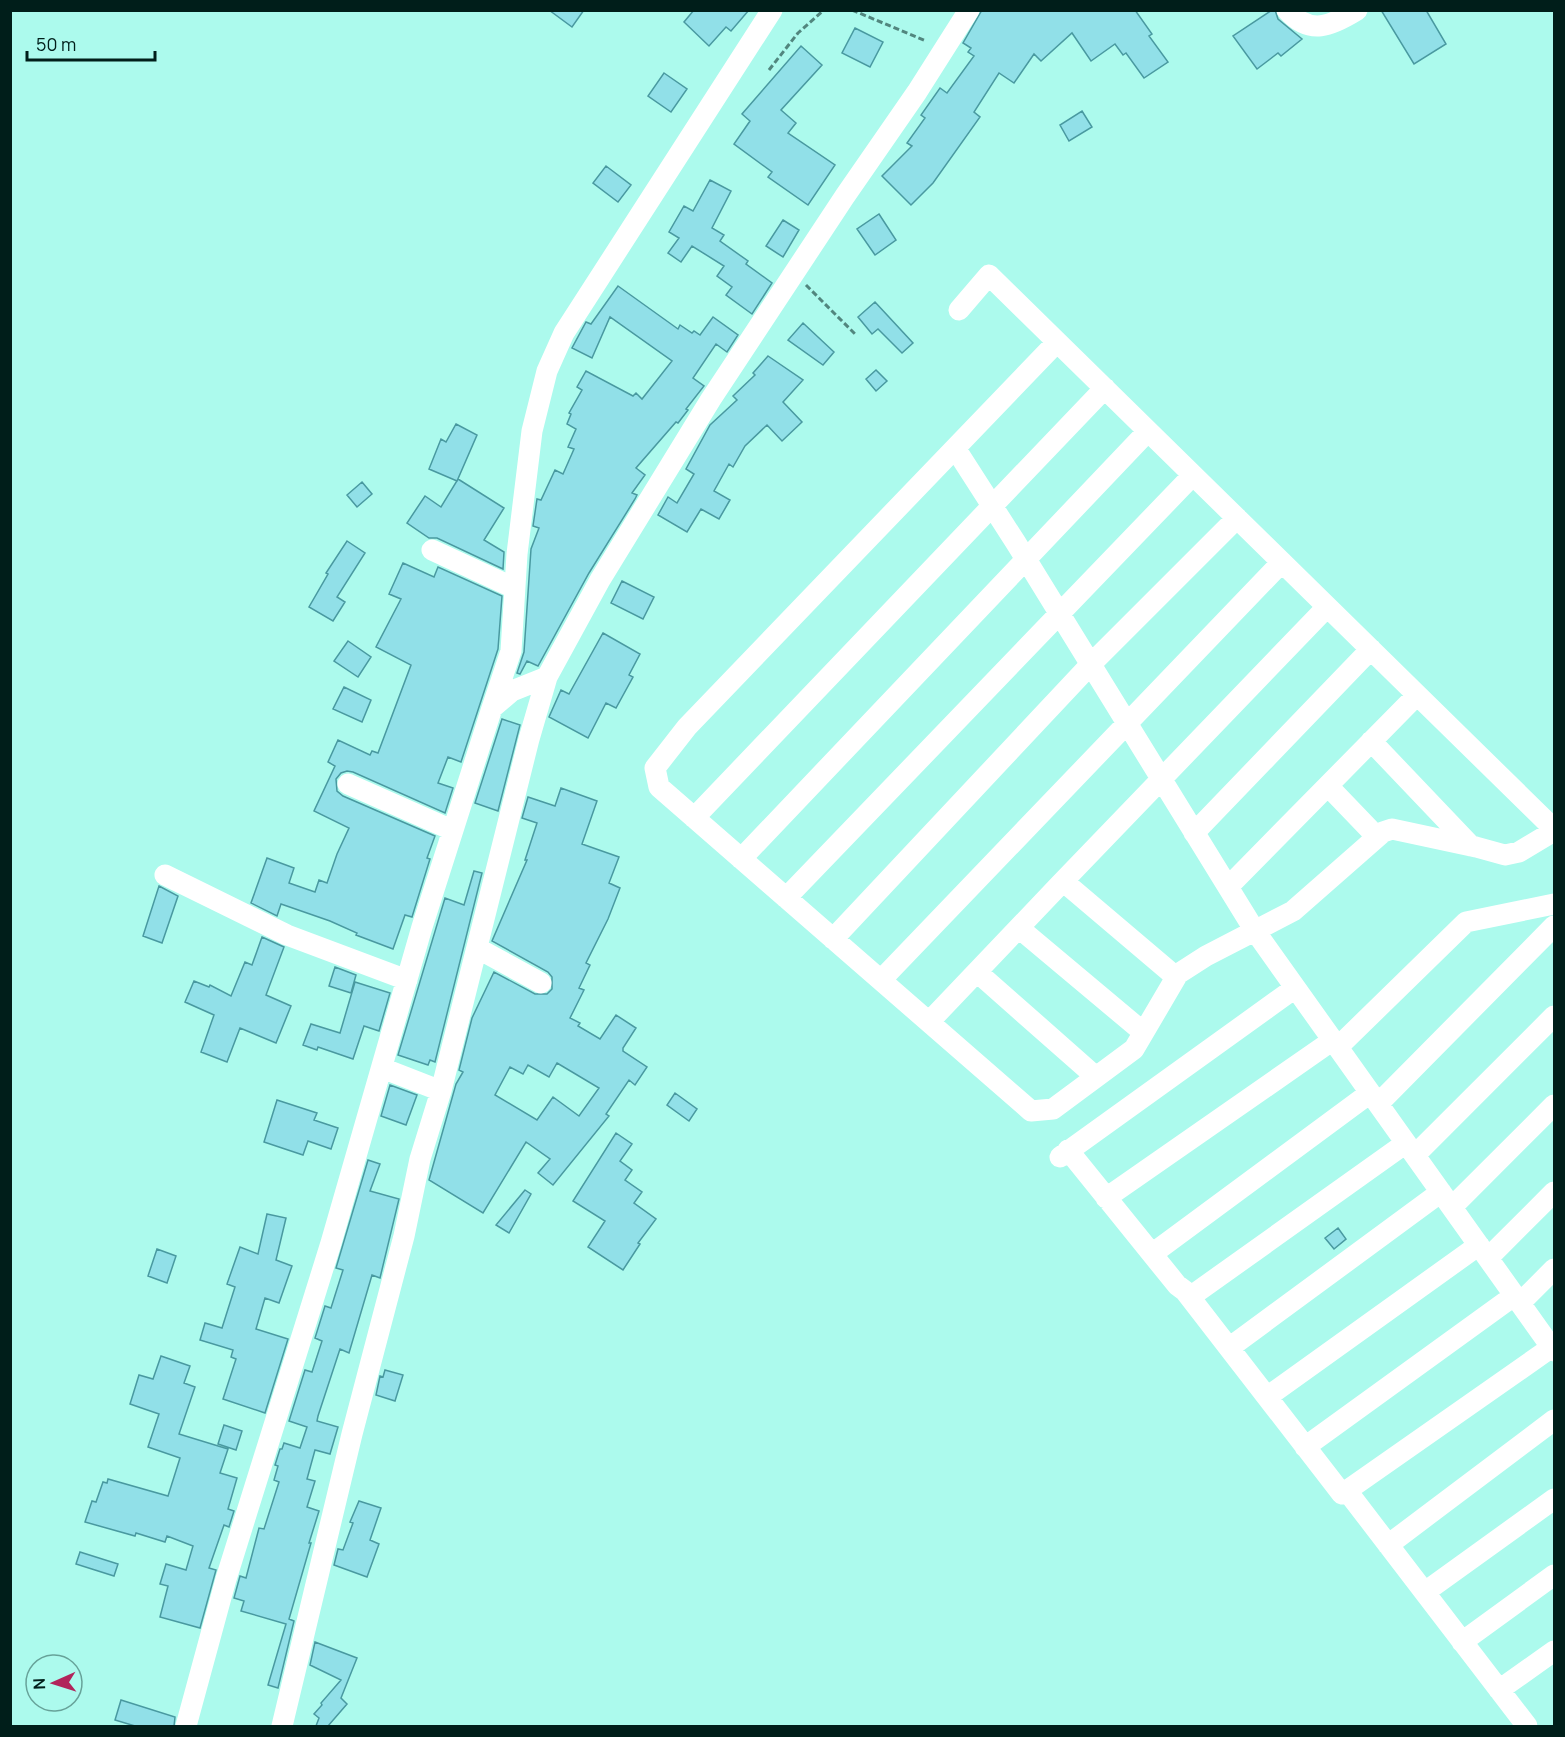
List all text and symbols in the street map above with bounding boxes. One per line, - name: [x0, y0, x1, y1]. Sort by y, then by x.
- scale bar: [27, 24, 154, 62]
- text: 50 m: [36, 32, 76, 56]
- north arrow: [24, 1653, 84, 1713]
- text: N: [28, 1677, 50, 1690]

